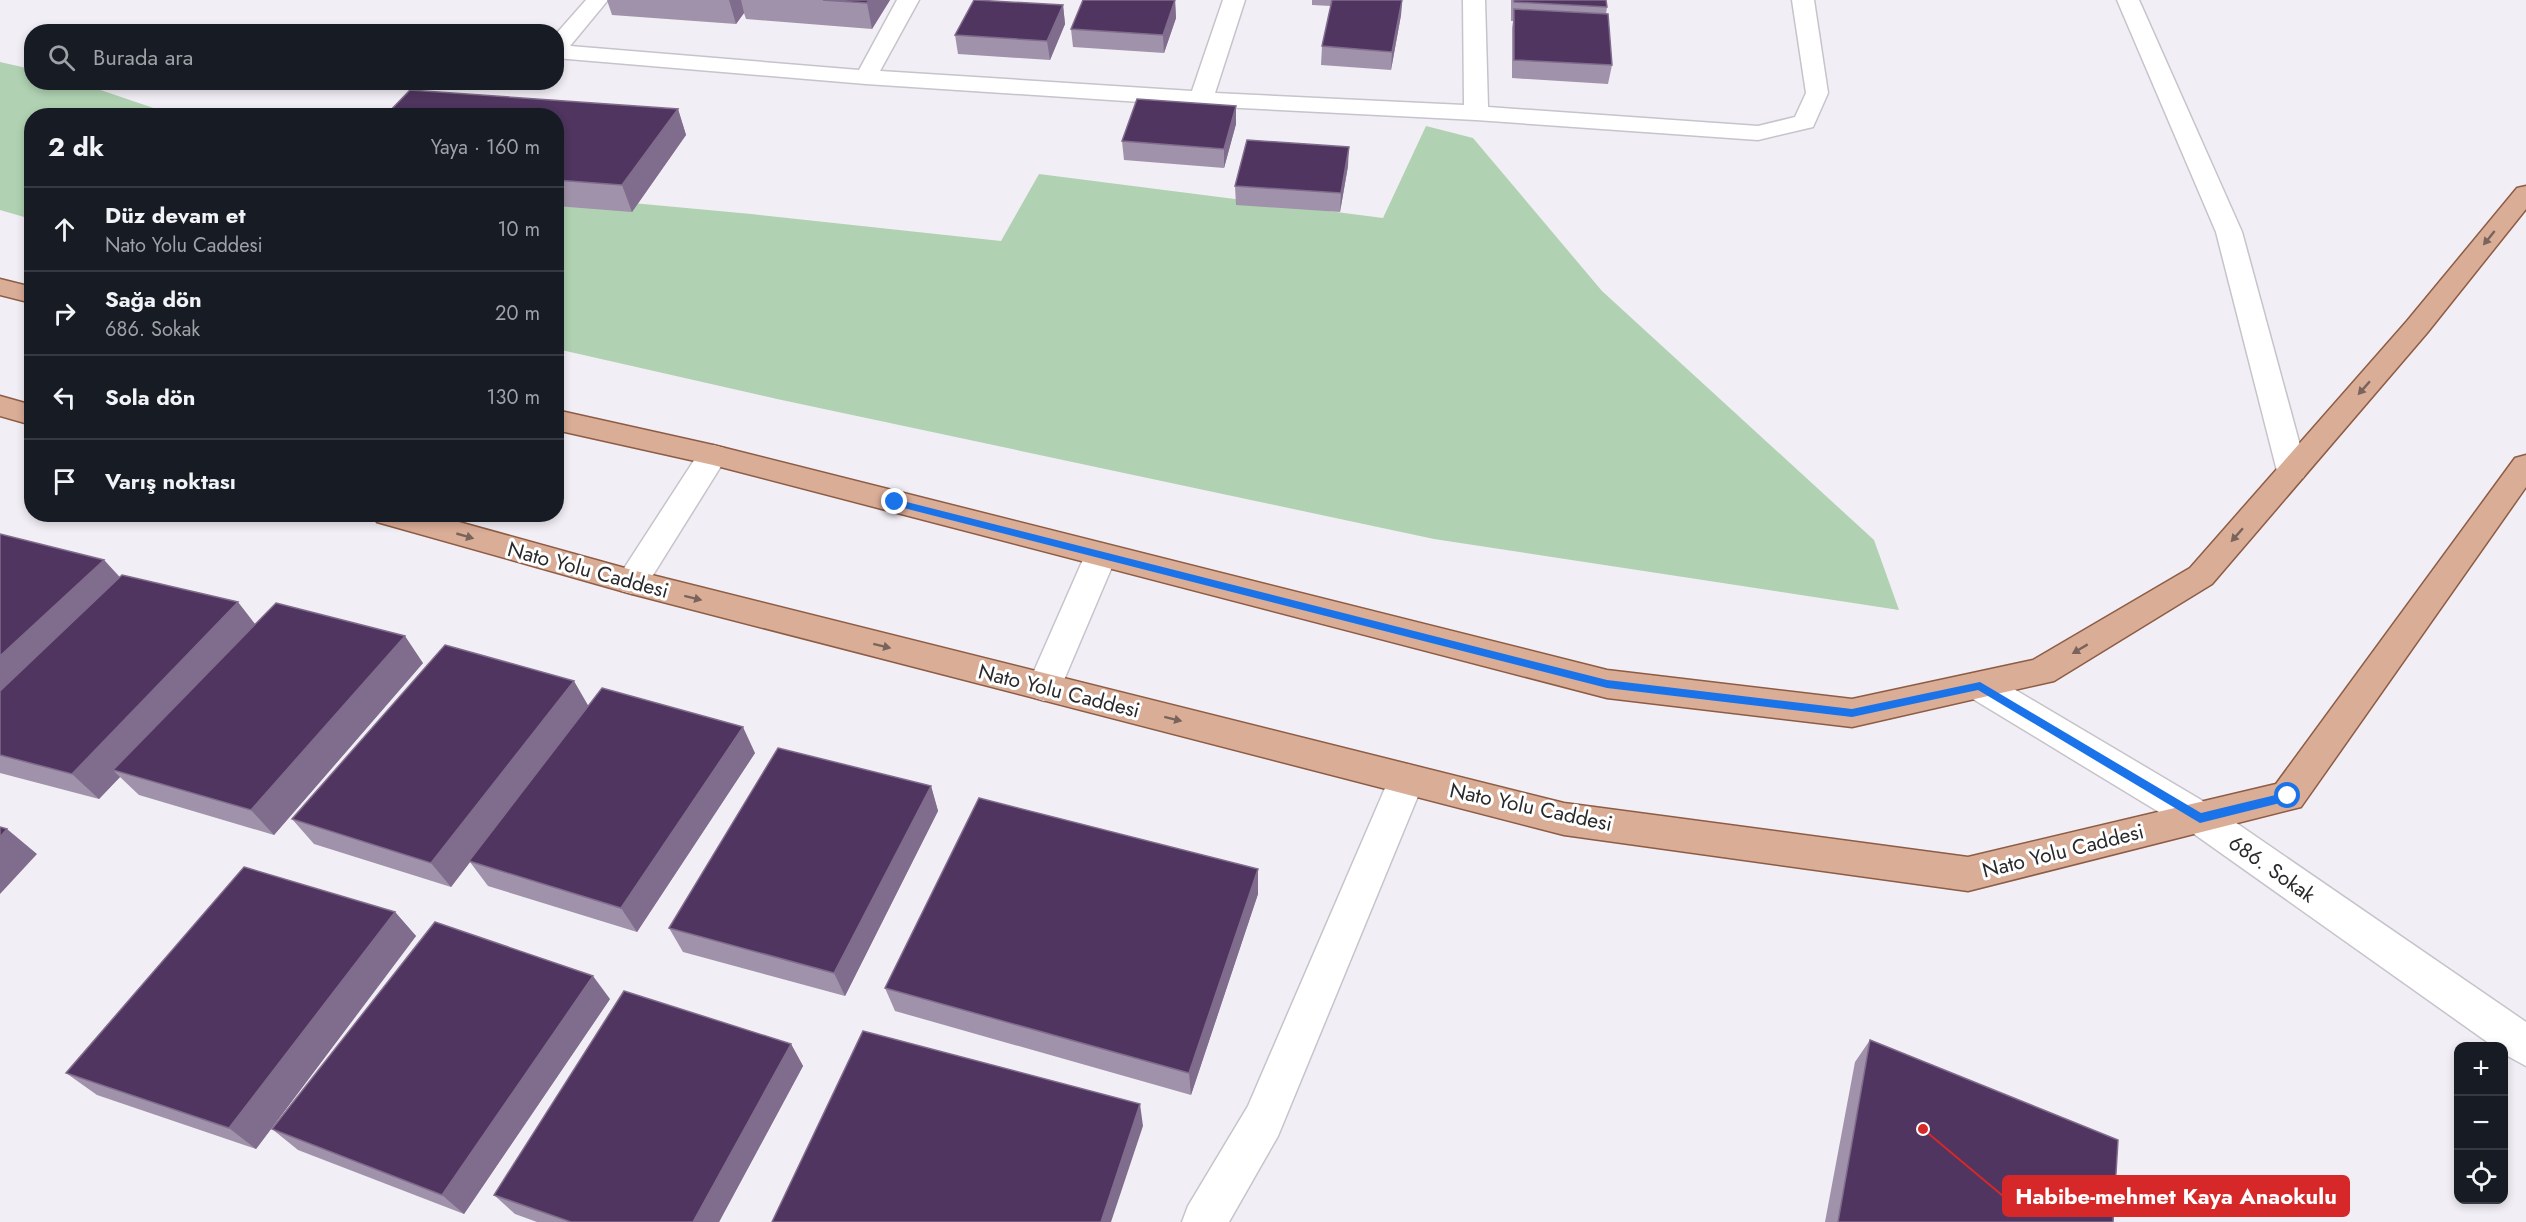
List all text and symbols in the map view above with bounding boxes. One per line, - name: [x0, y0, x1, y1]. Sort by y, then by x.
- search box: [24, 24, 564, 90]
- icon: search: [45, 41, 78, 74]
- text: Burada ara: [93, 41, 193, 73]
- text: 2 dk: [48, 128, 104, 166]
- text: Yaya · 160 m: [431, 133, 540, 162]
- text: Düz devam et: [105, 199, 245, 231]
- icon: ahead: [48, 213, 81, 246]
- text: 10 m: [497, 215, 540, 244]
- one-way arrow: [2483, 230, 2496, 245]
- text: Nato Yolu Caddesi: [105, 231, 263, 260]
- text: Sağa dön: [105, 283, 202, 315]
- icon: right: [48, 297, 81, 330]
- text: 20 m: [495, 299, 540, 328]
- text: 686. Sokak: [105, 315, 200, 344]
- one-way arrow: [2358, 380, 2371, 395]
- icon: left: [48, 381, 81, 414]
- text: Sola dön: [105, 381, 195, 413]
- text: 130 m: [486, 383, 540, 412]
- icon: arrive: [48, 465, 81, 498]
- text: Varış noktası: [105, 465, 236, 497]
- route end: [881, 488, 907, 514]
- one-way arrow: [2230, 527, 2243, 543]
- one-way arrow: [456, 532, 474, 541]
- street label: Nato Yolu Caddesi: [504, 534, 672, 606]
- one-way arrow: [685, 594, 703, 603]
- one-way arrow: [873, 641, 892, 651]
- one-way arrow: [2072, 643, 2089, 654]
- street label: Nato Yolu Caddesi: [975, 656, 1143, 726]
- one-way arrow: [1164, 715, 1182, 725]
- street label: Nato Yolu Caddesi: [1447, 775, 1615, 839]
- route start: [2274, 782, 2300, 808]
- street label: Nato Yolu Caddesi: [1979, 816, 2147, 886]
- street label: 686. Sokak: [2223, 828, 2322, 910]
- map controls: [2454, 1042, 2508, 1204]
- button: +: [2454, 1042, 2508, 1096]
- button: −: [2454, 1096, 2508, 1150]
- button: locate: [2454, 1150, 2508, 1204]
- callout: Habibe-mehmet Kaya Anaokulu: [2003, 1176, 2349, 1216]
- text: Habibe-mehmet Kaya Anaokulu: [2015, 1180, 2337, 1212]

